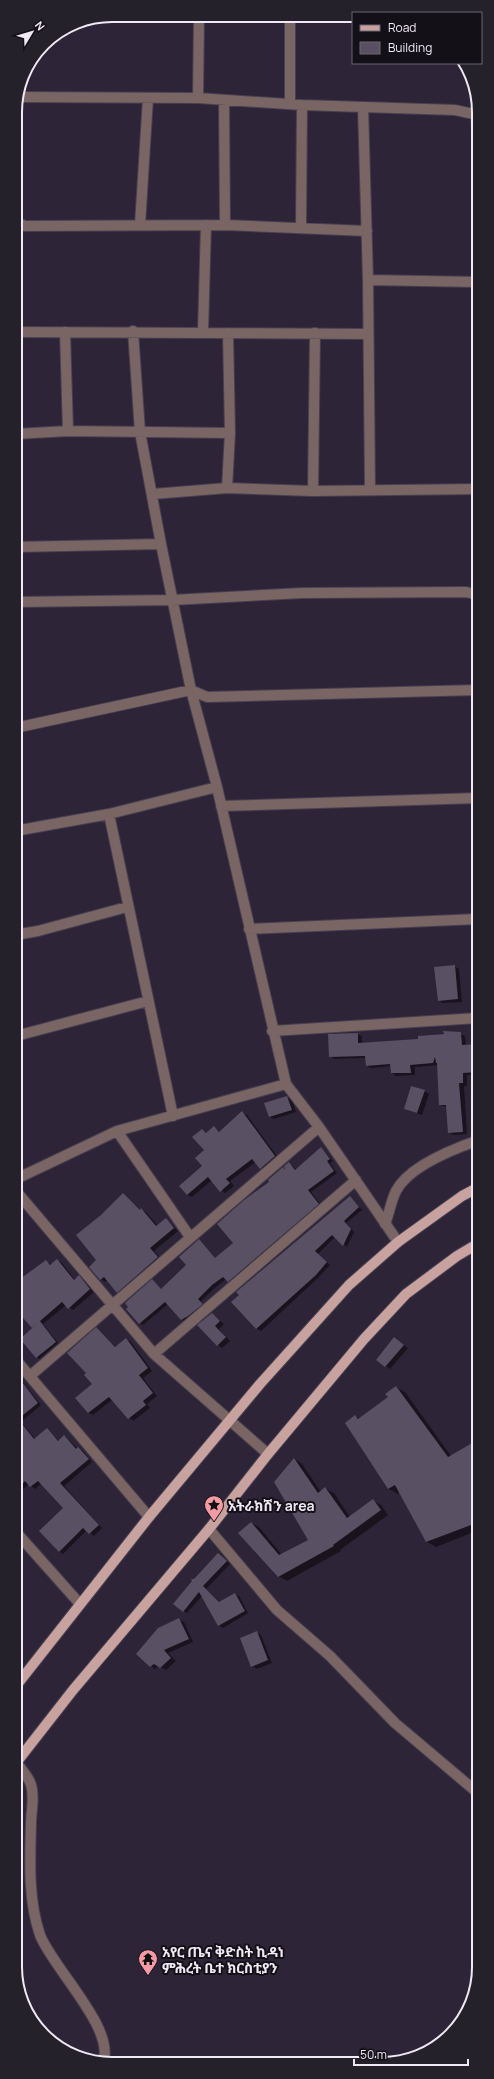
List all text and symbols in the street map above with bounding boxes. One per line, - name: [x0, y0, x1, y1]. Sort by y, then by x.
- north arrow: [12, 12, 52, 52]
- legend: [352, 12, 482, 64]
- text: N: [32, 18, 49, 33]
- text: Road: [388, 19, 416, 36]
- text: Building: [388, 39, 432, 56]
- place icon: አትራክሽን area: [203, 1494, 225, 1522]
- place label: አትራክሽን area: [228, 1496, 315, 1515]
- place label: አየር ጤና ቅድስት ኪዳነ ምሕረት ቤተ ክርስቲያን: [162, 1942, 284, 1977]
- temple icon: አየር ጤና ቅድስት ኪዳነ ምሕረት ቤተ ክርስቲያን: [137, 1948, 159, 1976]
- scale bar: [354, 2041, 468, 2067]
- text: 50 m: [360, 2046, 387, 2063]

